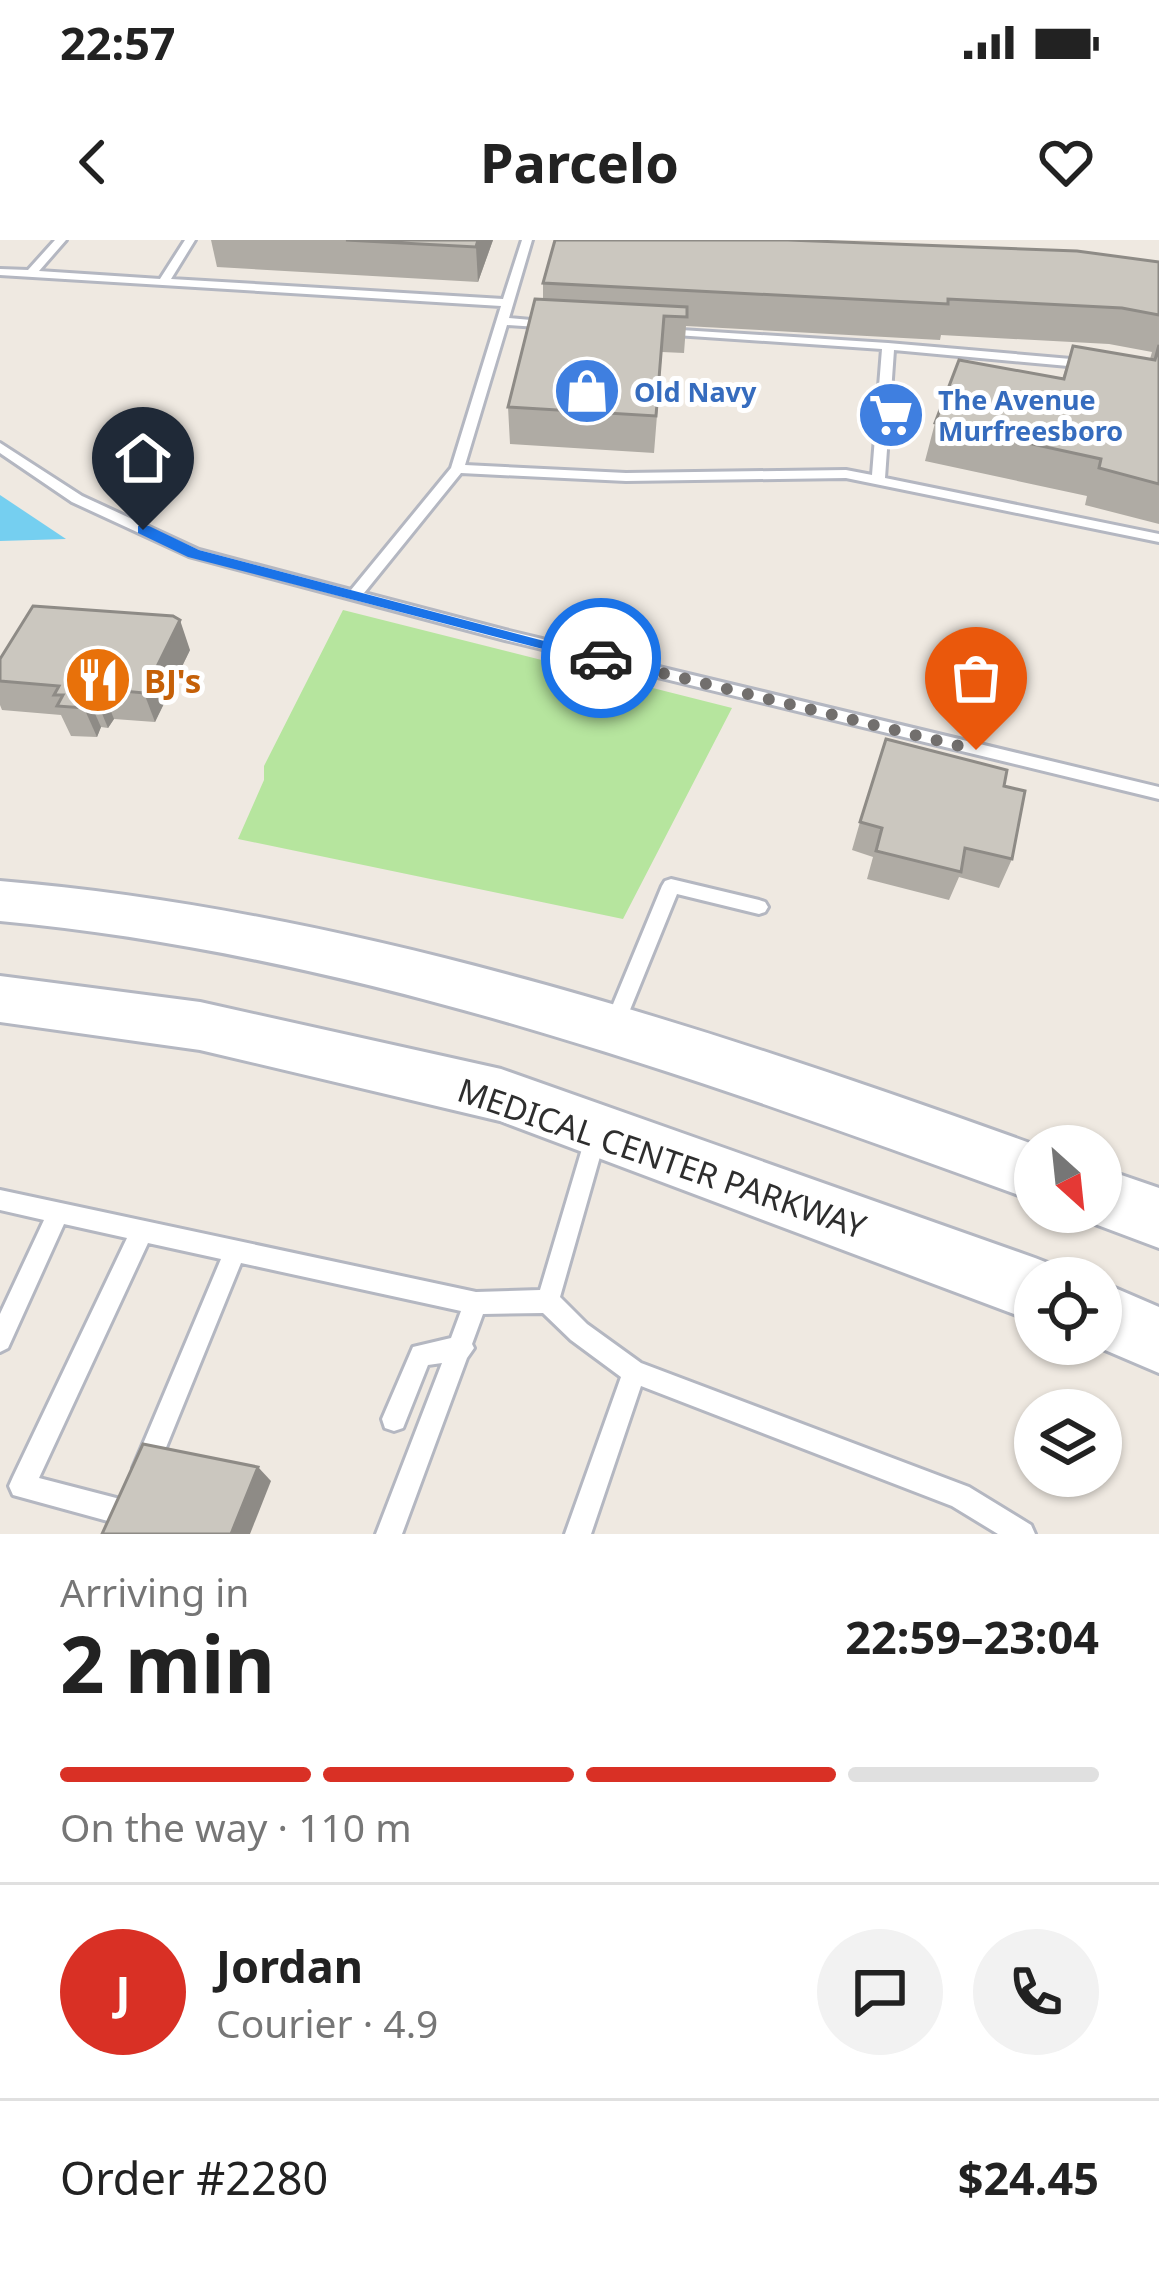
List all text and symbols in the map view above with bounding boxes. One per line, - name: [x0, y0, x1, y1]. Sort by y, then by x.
- text: 22:57: [60, 12, 176, 73]
- text: Parcelo: [480, 125, 679, 199]
- icon: back: [60, 129, 126, 195]
- icon: heart: [1033, 129, 1099, 195]
- shop icon: Old Navy: [552, 356, 622, 426]
- place label: Old Navy: [634, 373, 757, 410]
- supermarket icon: The Avenue Murfreesboro: [856, 380, 926, 450]
- place label: The Avenue Murfreesboro: [938, 381, 1123, 449]
- pin: [92, 407, 194, 530]
- icon: home: [110, 425, 176, 491]
- courier: [541, 598, 661, 718]
- icon: car: [568, 625, 634, 691]
- pin: [925, 627, 1027, 750]
- restaurant icon: BJ's: [63, 645, 133, 715]
- icon: bag: [943, 645, 1009, 711]
- place label: BJ's: [144, 658, 201, 703]
- street label: MEDICAL CENTER PARKWAY: [452, 1067, 872, 1249]
- north arrow: [1014, 1125, 1122, 1233]
- map controls: [1014, 1125, 1122, 1497]
- button: locate: [1014, 1257, 1122, 1365]
- button: layers: [1014, 1389, 1122, 1497]
- text: Arriving in: [60, 1565, 249, 1618]
- text: 22:59–23:04: [845, 1606, 1099, 1667]
- text: 2 min: [60, 1610, 275, 1716]
- text: On the way · 110 m: [60, 1800, 412, 1853]
- button: chat: [817, 1929, 943, 2055]
- button: phone: [973, 1929, 1099, 2055]
- text: Jordan: [216, 1935, 363, 1996]
- text: J: [116, 1961, 130, 2022]
- text: Courier · 4.9: [216, 1996, 438, 2049]
- text: Order #2280: [60, 2147, 328, 2208]
- text: $24.45: [958, 2147, 1099, 2208]

